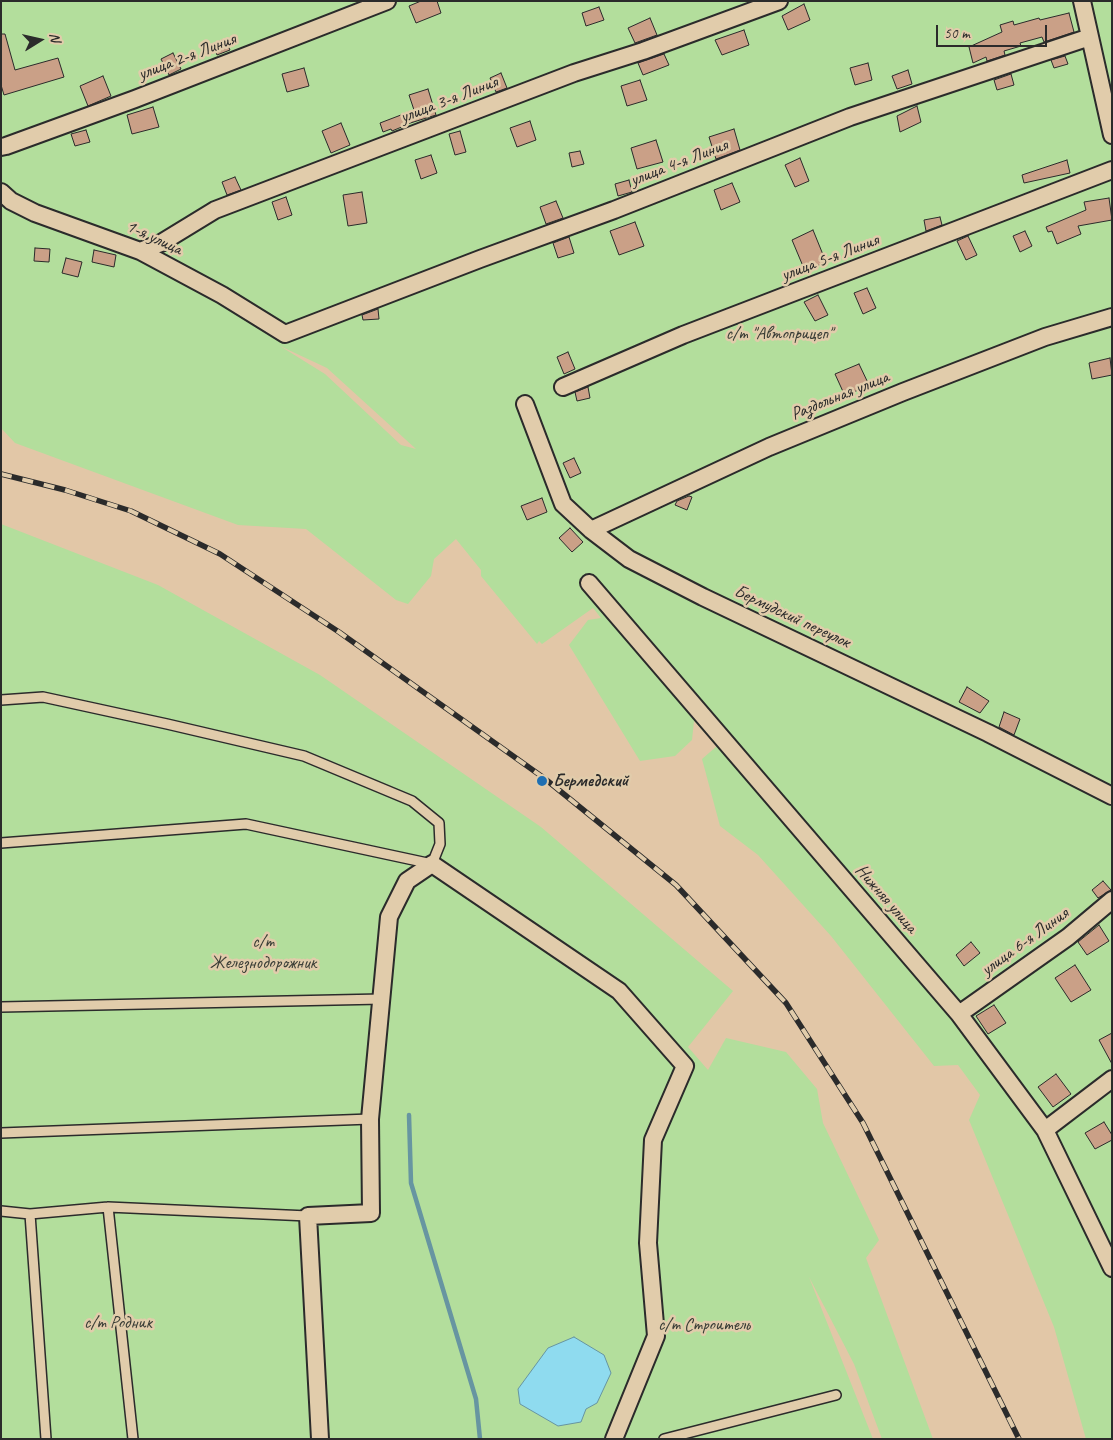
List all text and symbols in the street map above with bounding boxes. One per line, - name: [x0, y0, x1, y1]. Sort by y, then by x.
- north arrow: [15, 15, 65, 65]
- scale bar: [938, 15, 1049, 47]
- text: 50 m: [944, 24, 970, 43]
- street label: улица 2-я Линия: [135, 28, 239, 86]
- text: N: [46, 32, 64, 43]
- street label: улица 3-я Линия: [397, 71, 501, 129]
- street label: улица 4-я Линия: [627, 134, 731, 192]
- street label: 1-я улица: [123, 216, 185, 260]
- street label: улица 5-я Линия: [778, 229, 882, 287]
- park label: с/т "Автоприцеп": [726, 323, 832, 345]
- street label: Раздольная улица: [788, 367, 892, 425]
- street label: Бермудский переулок: [731, 581, 853, 653]
- place label: Бермедский: [553, 770, 628, 792]
- marker: Бермедский: [535, 774, 549, 788]
- street label: Нижняя улица: [850, 860, 922, 938]
- street label: улица 6-я Линия: [977, 903, 1073, 981]
- park label: с/т Железнодорожник: [210, 931, 316, 974]
- park label: с/т Родник: [84, 1312, 152, 1334]
- park label: с/т Строитель: [658, 1314, 750, 1336]

